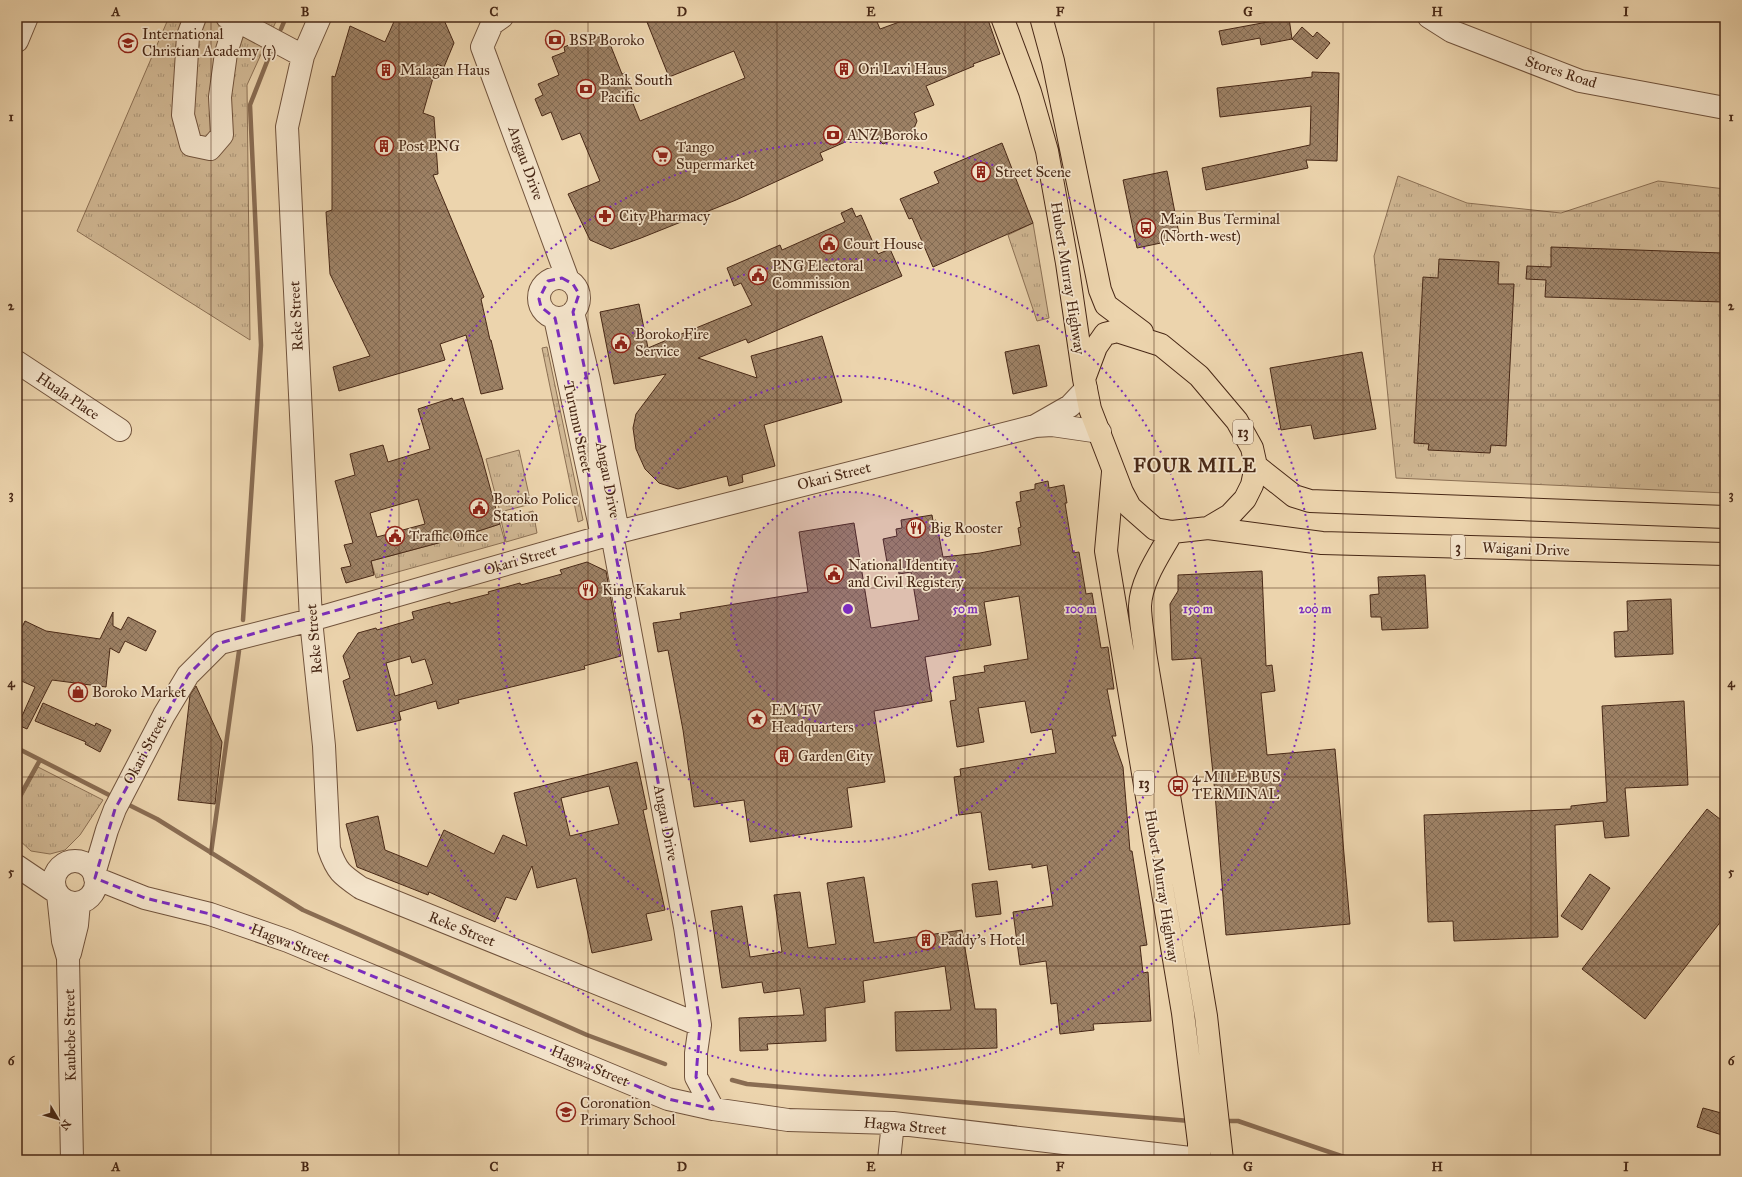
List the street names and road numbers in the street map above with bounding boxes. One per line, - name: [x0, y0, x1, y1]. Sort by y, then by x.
- street label: Stores Road: [1523, 52, 1599, 92]
- street label: Angau Drive: [504, 123, 548, 202]
- street label: Hubert Murray Highway: [1047, 200, 1089, 357]
- street label: Reke Street: [285, 280, 307, 352]
- street label: Huala Place: [33, 368, 103, 424]
- street label: Turumu Street: [560, 380, 597, 475]
- road number: 13: [1233, 420, 1253, 444]
- street label: Angau Drive: [592, 439, 624, 520]
- street label: Okari Street: [795, 458, 873, 494]
- road number: 3: [1451, 535, 1465, 559]
- street label: Waigani Drive: [1482, 538, 1570, 560]
- street label: Okari Street: [482, 541, 559, 579]
- street label: Reke Street: [302, 603, 326, 675]
- street label: Okari Street: [119, 712, 171, 787]
- road number: 13: [1134, 771, 1154, 795]
- street label: Angau Drive: [650, 782, 682, 863]
- street label: Hubert Murray Highway: [1141, 808, 1183, 965]
- street label: Reke Street: [426, 907, 499, 951]
- street label: Hagwa Street: [248, 920, 333, 967]
- street label: Kaubebe Street: [60, 988, 80, 1081]
- street label: Hagwa Street: [548, 1041, 632, 1091]
- street label: Hagwa Street: [863, 1113, 948, 1139]

